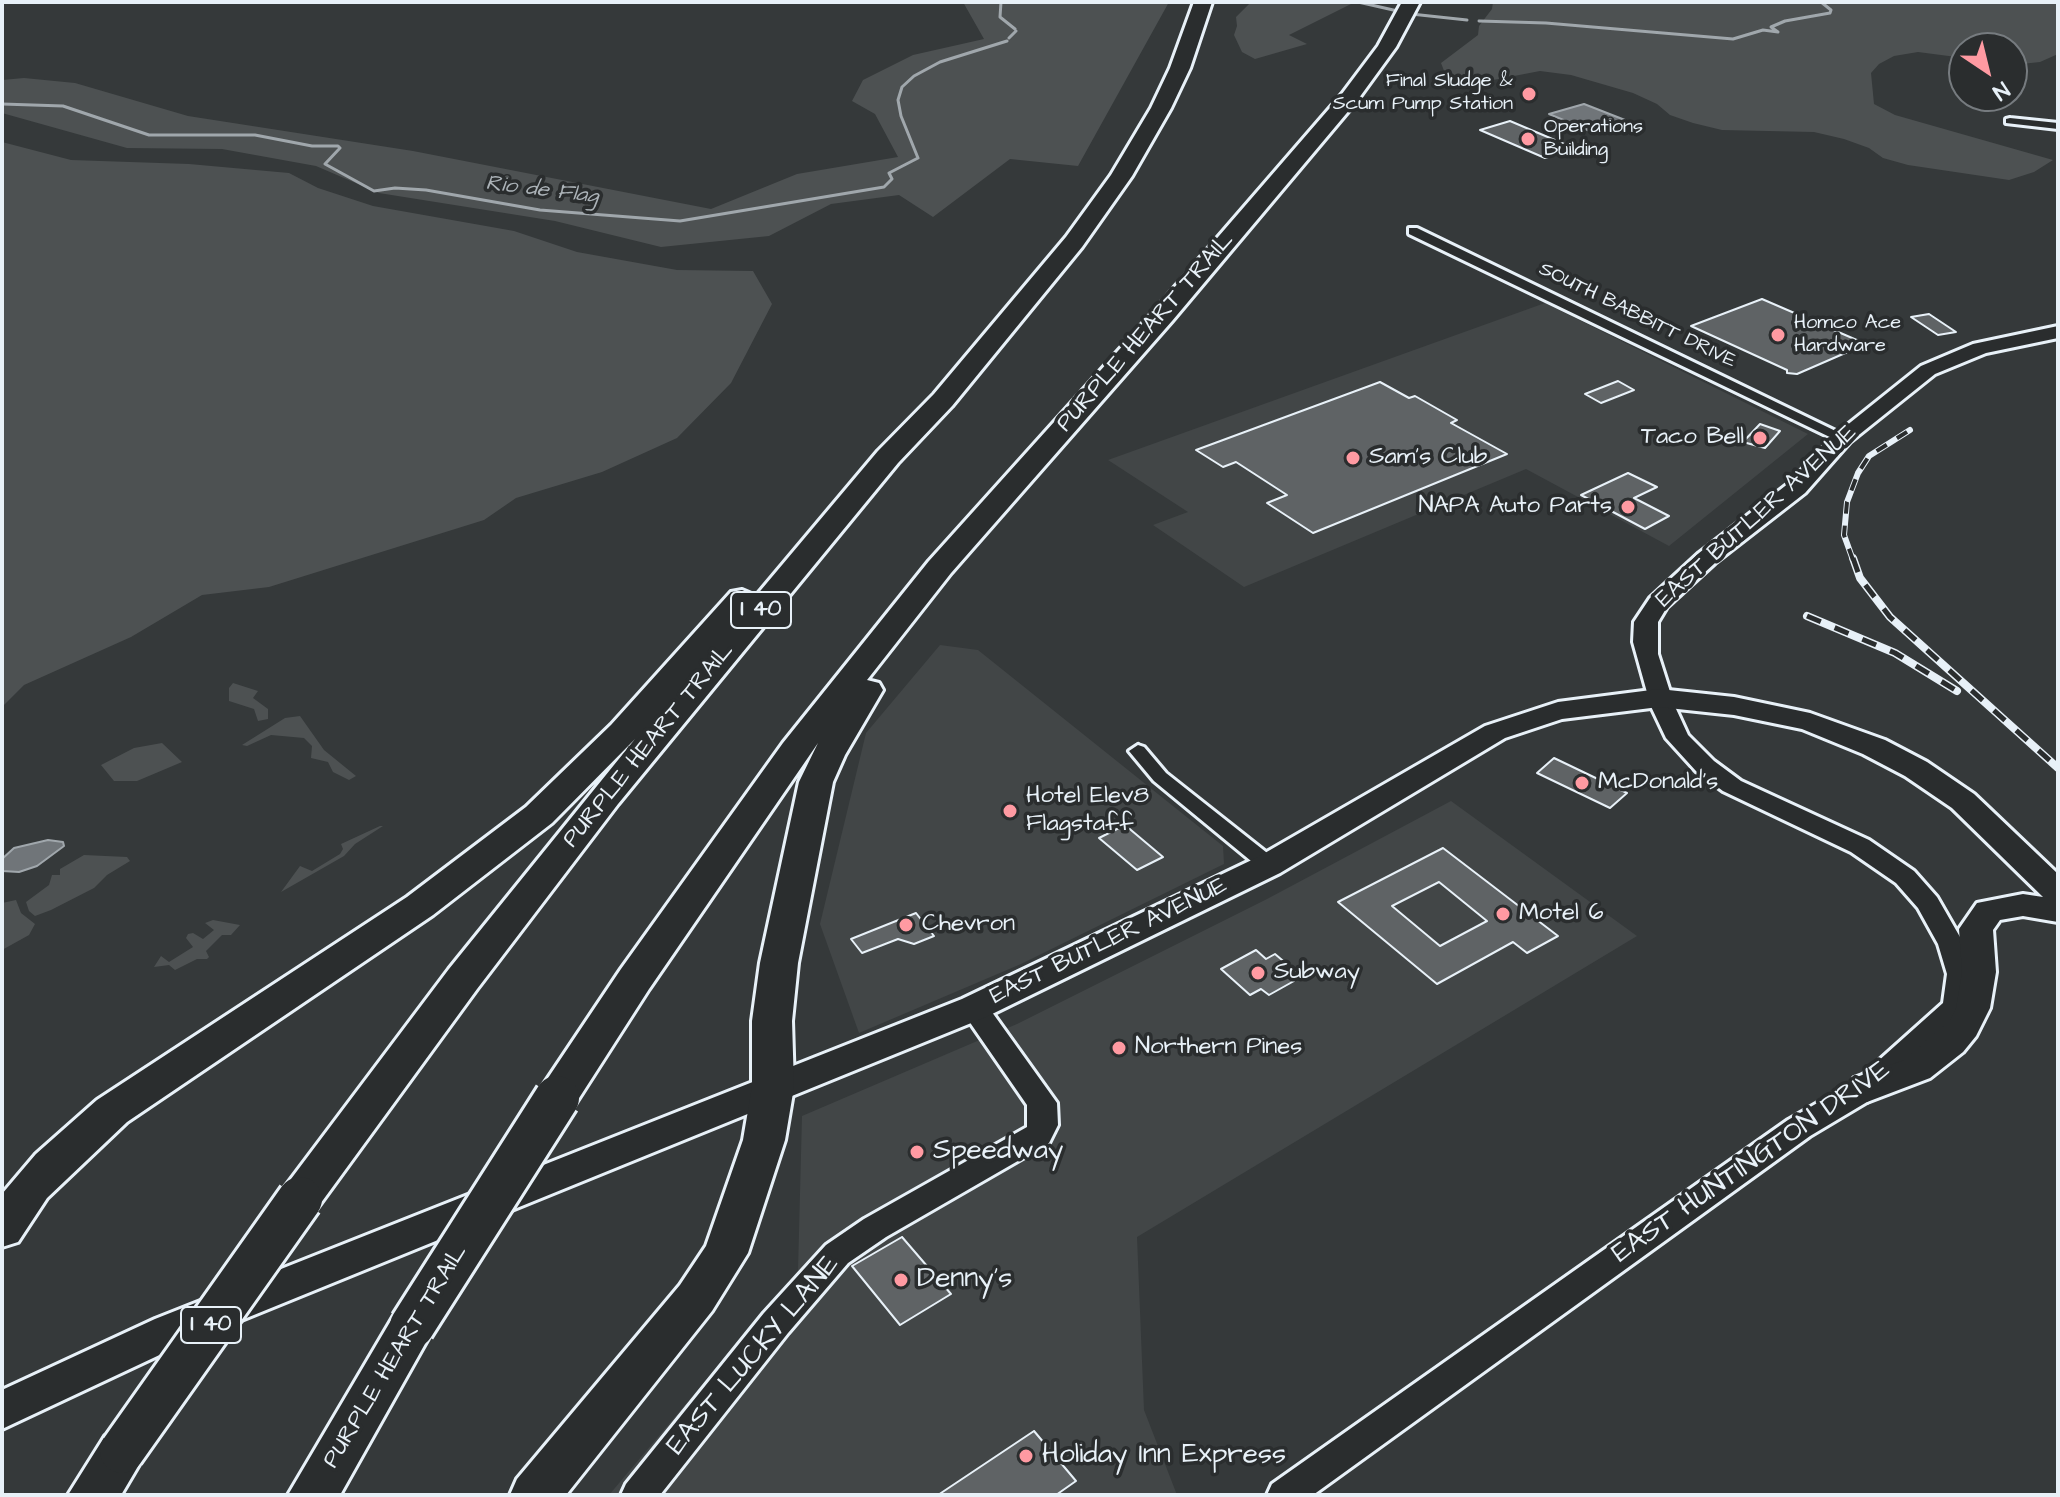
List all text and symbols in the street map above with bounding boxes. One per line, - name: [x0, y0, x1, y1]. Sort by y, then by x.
- north arrow: [1948, 32, 2028, 112]
- place label: Final Sludge & Scum Pump Station: [1333, 70, 1513, 117]
- text: N: [1986, 74, 2015, 107]
- marker: Final Sludge & Scum Pump Station: [1520, 85, 1538, 103]
- place label: Operations Building: [1544, 116, 1643, 163]
- marker: Operations Building: [1519, 130, 1537, 148]
- water label: Rio de Flag: [484, 171, 600, 211]
- street label: PURPLE HEART TRAIL: [1051, 227, 1241, 439]
- street label: SOUTH BABBITT DRIVE: [1535, 258, 1739, 374]
- place label: Homco Ace Hardware: [1794, 312, 1901, 359]
- marker: Homco Ace Hardware: [1769, 326, 1787, 344]
- street label: EAST BUTLER AVENUE: [1651, 419, 1863, 615]
- place label: Taco Bell: [1641, 424, 1744, 452]
- marker: Taco Bell: [1751, 429, 1769, 447]
- place label: Sam's Club: [1369, 444, 1487, 472]
- marker: Sam's Club: [1344, 449, 1362, 467]
- place label: NAPA Auto Parts: [1418, 493, 1612, 521]
- marker: NAPA Auto Parts: [1619, 498, 1637, 516]
- road number: I 40: [731, 592, 791, 628]
- street label: PURPLE HEART TRAIL: [558, 638, 740, 854]
- place label: McDonald's: [1598, 769, 1718, 797]
- marker: McDonald's: [1573, 774, 1591, 792]
- place label: Hotel Elev8 Flagstaff: [1026, 783, 1149, 839]
- marker: Hotel Elev8 Flagstaff: [1001, 802, 1019, 820]
- street label: EAST BUTLER AVENUE: [986, 872, 1232, 1012]
- place label: Motel 6: [1519, 900, 1603, 928]
- marker: Motel 6: [1494, 905, 1512, 923]
- place label: Chevron: [922, 911, 1015, 939]
- marker: Chevron: [897, 916, 915, 934]
- place label: Subway: [1274, 959, 1360, 987]
- marker: Subway: [1249, 964, 1267, 982]
- place label: Northern Pines: [1135, 1034, 1302, 1062]
- marker: Northern Pines: [1110, 1039, 1128, 1057]
- street label: EAST HUNTINGTON DRIVE: [1607, 1054, 1897, 1272]
- place label: Speedway: [933, 1135, 1063, 1169]
- marker: Speedway: [908, 1143, 926, 1161]
- street label: PURPLE HEART TRAIL: [318, 1240, 474, 1474]
- street label: EAST LUCKY LANE: [661, 1249, 847, 1463]
- place label: Denny's: [917, 1263, 1012, 1297]
- marker: Denny's: [892, 1271, 910, 1289]
- road number: I 40: [181, 1307, 241, 1343]
- place label: Holiday Inn Express: [1042, 1439, 1286, 1473]
- marker: Holiday Inn Express: [1017, 1447, 1035, 1465]

